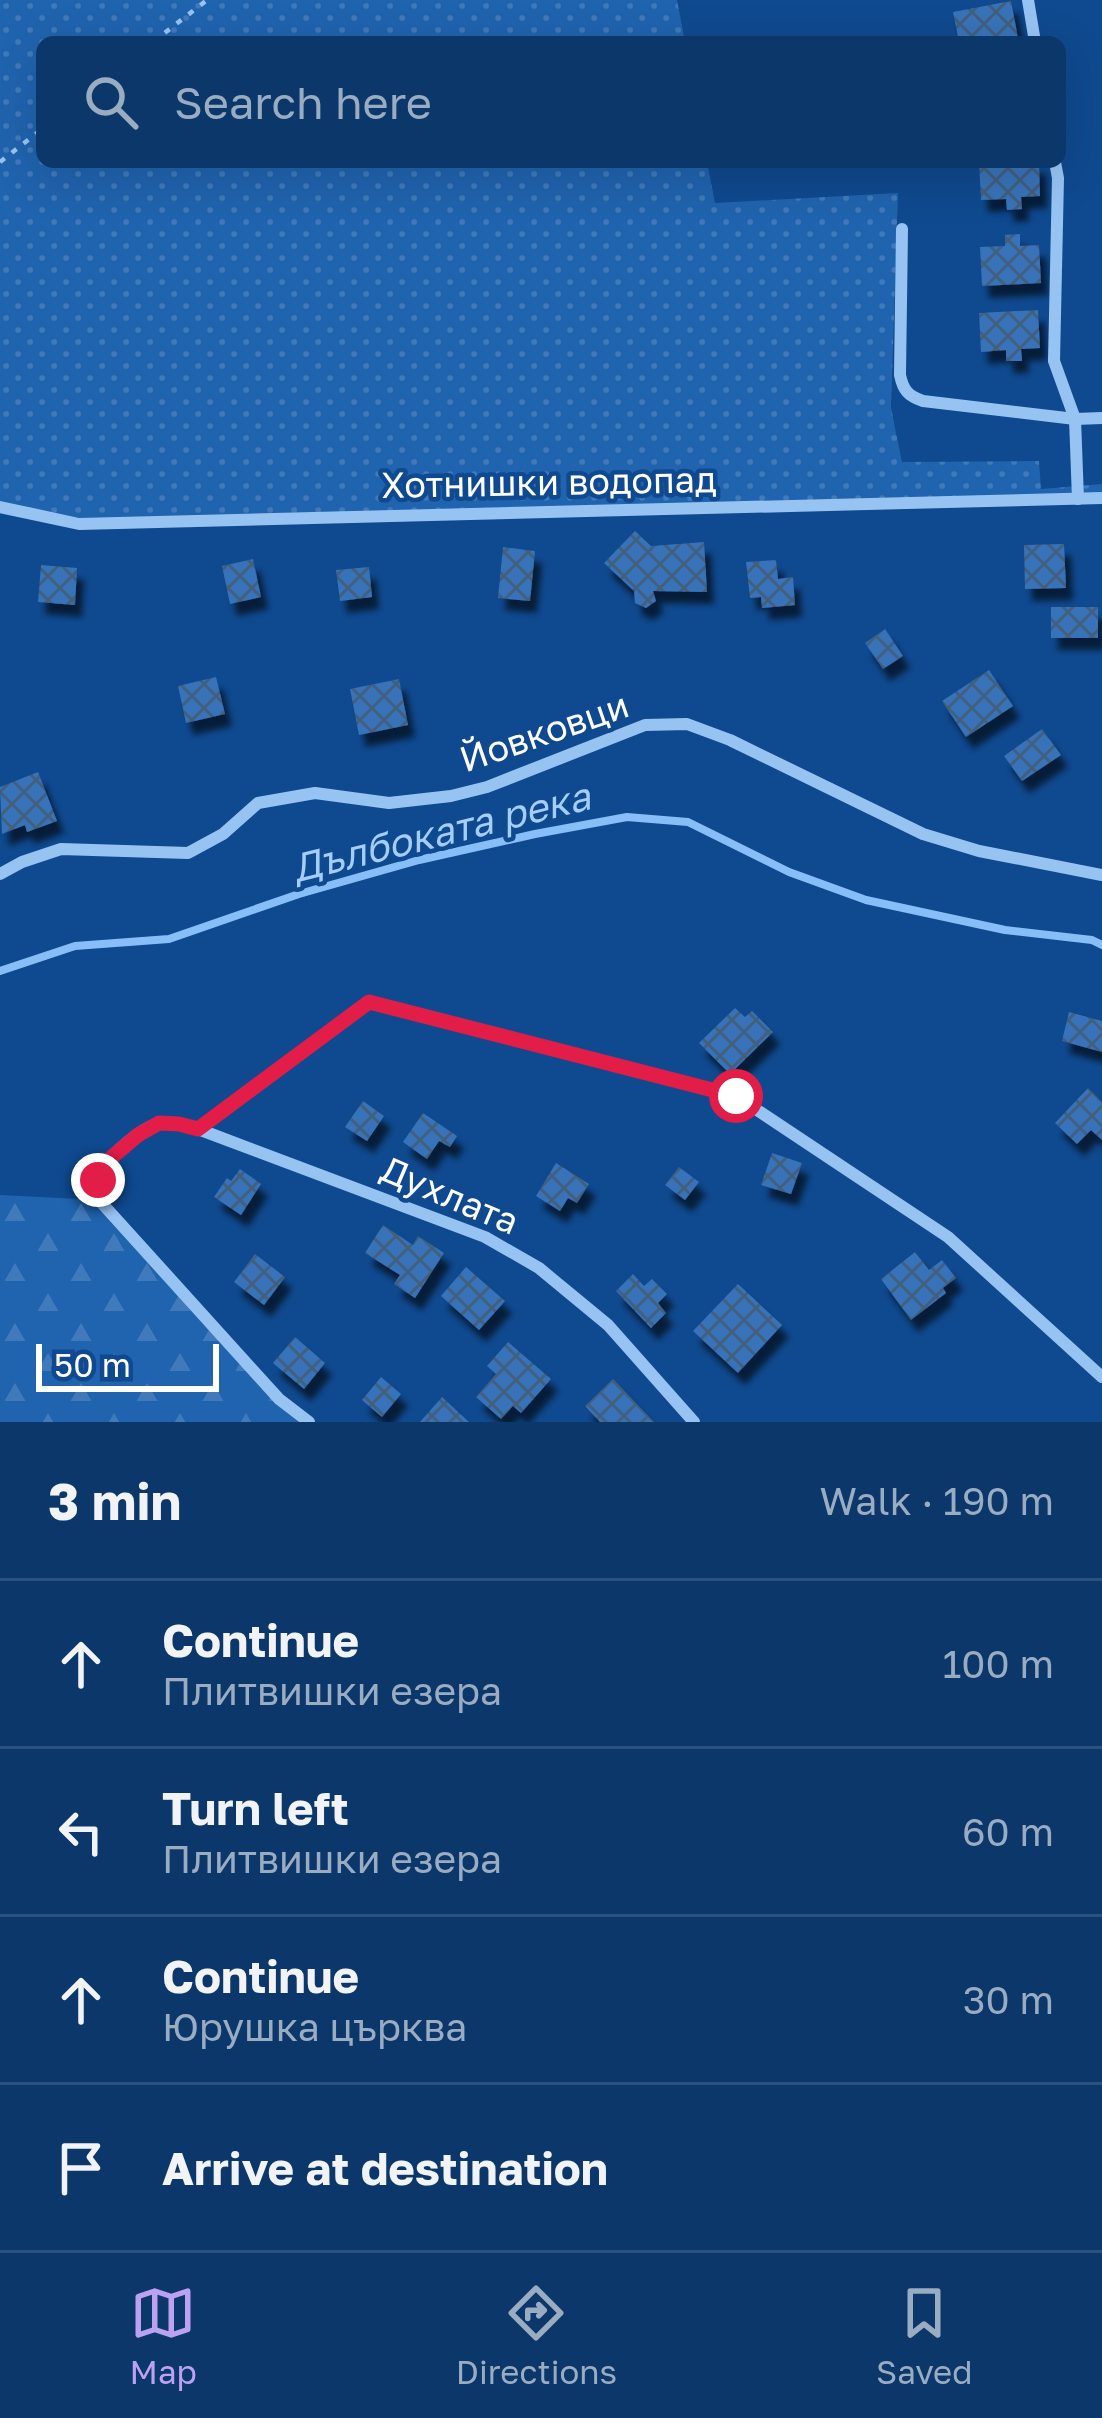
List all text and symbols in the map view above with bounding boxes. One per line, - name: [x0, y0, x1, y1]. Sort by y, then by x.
- search box: [36, 36, 1066, 168]
- icon: search: [78, 69, 144, 135]
- text: Search here: [174, 75, 432, 129]
- street label: Хотнишки водопад: [381, 457, 717, 506]
- street label: Йовковци: [454, 683, 634, 780]
- water label: Дълбоката река: [286, 771, 597, 892]
- route start: [709, 1069, 763, 1123]
- street label: Духлата: [375, 1146, 525, 1243]
- route end: [71, 1153, 125, 1207]
- scale bar: [36, 1338, 219, 1391]
- text: 50 m: [54, 1345, 131, 1384]
- text: 3 min: [48, 1470, 181, 1531]
- text: Walk · 190 m: [819, 1477, 1054, 1524]
- text: Continue: [162, 1613, 359, 1667]
- icon: ahead: [48, 1631, 114, 1697]
- text: 100 m: [942, 1640, 1054, 1687]
- text: Плитвишки езера: [162, 1667, 502, 1714]
- text: Turn left: [162, 1781, 349, 1835]
- icon: left: [48, 1799, 114, 1865]
- text: 60 m: [962, 1808, 1054, 1855]
- text: Плитвишки езера: [162, 1835, 502, 1882]
- text: Continue: [162, 1949, 359, 2003]
- icon: ahead: [48, 1967, 114, 2033]
- text: 30 m: [963, 1976, 1054, 2023]
- text: Юрушка църква: [162, 2003, 467, 2050]
- icon: arrive: [48, 2135, 114, 2201]
- text: Arrive at destination: [162, 2141, 608, 2195]
- tab: Map: [130, 2280, 197, 2391]
- tab: Directions: [456, 2280, 617, 2391]
- tab: Saved: [876, 2280, 972, 2391]

